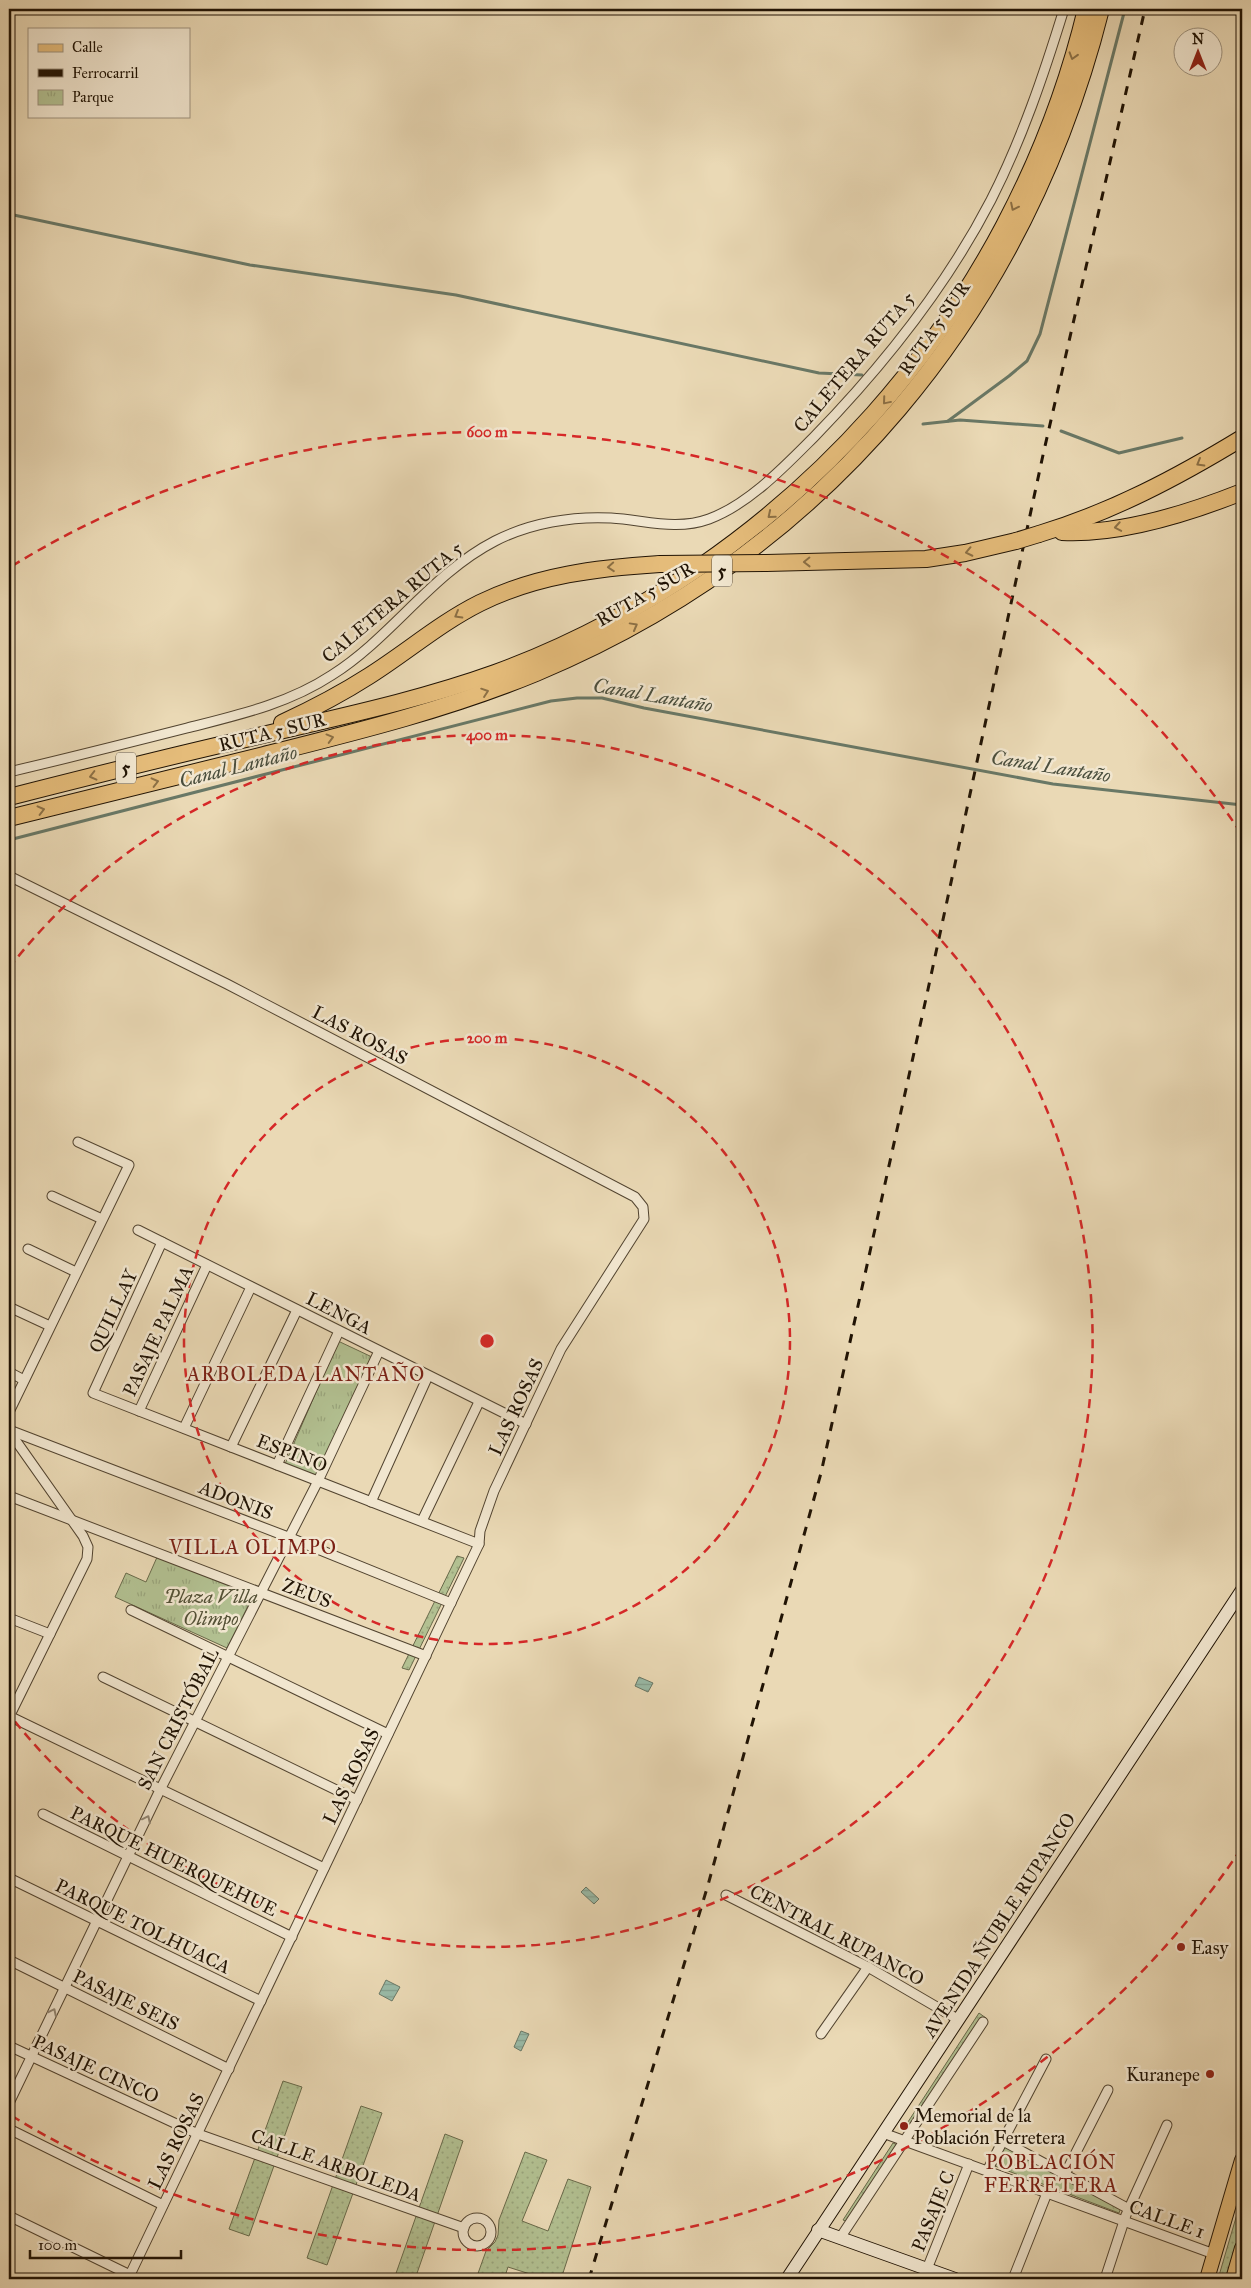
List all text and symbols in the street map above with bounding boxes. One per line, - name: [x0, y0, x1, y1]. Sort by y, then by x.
- legend: [28, 28, 190, 118]
- north arrow: [1174, 28, 1224, 78]
- text: N: [1192, 31, 1204, 48]
- text: Calle: [72, 38, 103, 56]
- one-way arrow: [1069, 51, 1079, 59]
- text: Ferrocarril: [72, 64, 140, 82]
- text: Parque: [72, 88, 114, 107]
- one-way arrow: [1010, 202, 1020, 211]
- street label: RUTA 5 SUR: [893, 276, 975, 379]
- street label: CALETERA RUTA 5: [788, 287, 920, 437]
- one-way arrow: [883, 395, 892, 404]
- text: 600 m: [467, 423, 508, 441]
- one-way arrow: [1197, 457, 1206, 467]
- one-way arrow: [767, 509, 776, 518]
- one-way arrow: [1114, 521, 1123, 531]
- street label: CALETERA RUTA 5: [317, 536, 467, 668]
- one-way arrow: [964, 546, 973, 557]
- street label: RUTA 5 SUR: [592, 556, 699, 631]
- road number: 5: [712, 556, 732, 586]
- one-way arrow: [802, 556, 810, 567]
- one-way arrow: [607, 561, 615, 572]
- one-way arrow: [454, 609, 463, 619]
- one-way arrow: [628, 622, 637, 632]
- water label: Canal Lantaño: [591, 673, 715, 717]
- one-way arrow: [481, 688, 489, 698]
- street label: RUTA 5 SUR: [216, 707, 329, 756]
- text: 400 m: [466, 726, 508, 745]
- one-way arrow: [325, 733, 334, 744]
- water label: Canal Lantaño: [176, 740, 300, 792]
- water label: Canal Lantaño: [989, 745, 1113, 787]
- road number: 5: [116, 752, 136, 784]
- one-way arrow: [89, 770, 98, 781]
- one-way arrow: [150, 777, 159, 788]
- one-way arrow: [37, 805, 46, 816]
- street label: LAS ROSAS: [308, 1000, 412, 1070]
- text: 200 m: [467, 1029, 508, 1047]
- street label: PASAJE PALMA: [118, 1262, 199, 1400]
- street label: QUILLAY: [84, 1265, 143, 1356]
- street label: LENGA: [302, 1287, 376, 1339]
- centre of rings: [478, 1332, 496, 1350]
- street label: LAS ROSAS: [483, 1355, 549, 1459]
- district label: ARBOLEDA LANTAÑO: [186, 1361, 425, 1386]
- street label: ESPINO: [253, 1429, 331, 1477]
- street label: ADONIS: [195, 1475, 276, 1525]
- district label: VILLA OLIMPO: [168, 1535, 337, 1559]
- street label: ZEUS: [279, 1573, 335, 1613]
- park label: Plaza Villa Olimpo: [164, 1585, 258, 1631]
- street label: SAN CRISTÓBAL: [131, 1644, 224, 1794]
- street label: LAS ROSAS: [318, 1724, 384, 1828]
- street label: PARQUE HUERQUEHUE: [67, 1801, 281, 1921]
- street label: AVENIDA ÑUBLE RUPANCO: [917, 1808, 1080, 2043]
- one-way arrow: [140, 1815, 150, 1824]
- street label: PARQUE TOLHUACA: [52, 1874, 235, 1979]
- street label: CENTRAL RUPANCO: [746, 1879, 928, 1991]
- place label: Easy: [1191, 1936, 1230, 1959]
- marker: Easy: [1175, 1941, 1187, 1953]
- street label: PASAJE SEIS: [69, 1964, 183, 2037]
- one-way arrow: [47, 2008, 57, 2017]
- street label: PASAJE CINCO: [29, 2030, 163, 2109]
- place label: Kuranepe: [1126, 2063, 1200, 2086]
- marker: Kuranepe: [1204, 2068, 1216, 2080]
- street label: LAS ROSAS: [143, 2089, 209, 2193]
- place label: Memorial de la Población Ferretera: [914, 2104, 1066, 2149]
- marker: Memorial de la Población Ferretera: [898, 2120, 910, 2132]
- street label: CALLE ARBOLEDA: [248, 2123, 425, 2207]
- district label: POBLACIÓN FERRETERA: [984, 2148, 1118, 2197]
- street label: PASAJE C: [906, 2167, 960, 2255]
- street label: CALLE 1: [1126, 2195, 1208, 2243]
- scale bar: [30, 2228, 181, 2260]
- text: 100 m: [38, 2236, 78, 2254]

